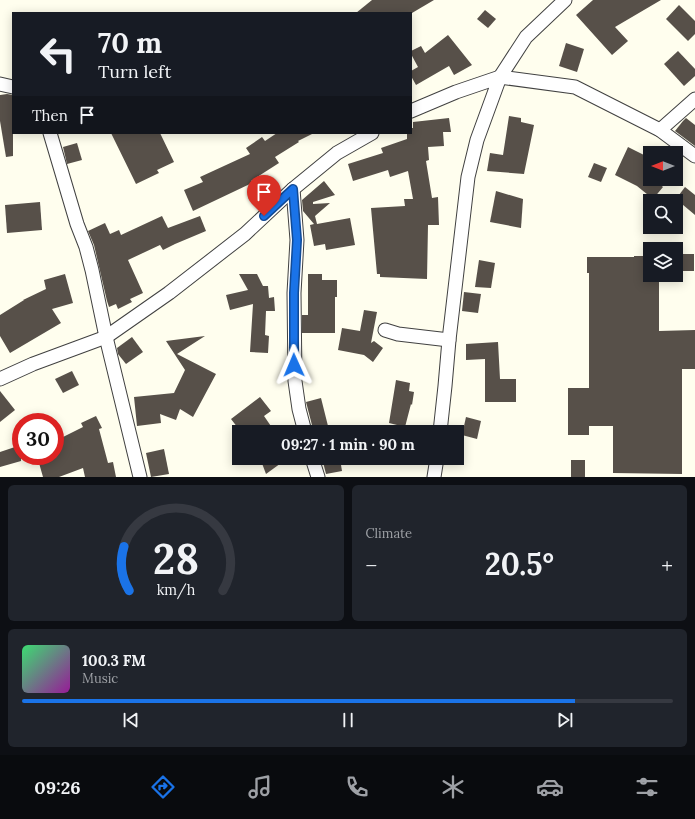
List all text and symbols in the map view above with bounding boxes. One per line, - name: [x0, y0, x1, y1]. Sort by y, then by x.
- text: 70 m: [98, 25, 162, 61]
- icon: left: [32, 28, 84, 80]
- text: Turn left: [98, 60, 171, 83]
- icon: arrive: [76, 104, 98, 126]
- text: Then: [32, 106, 68, 125]
- north arrow: [643, 146, 683, 186]
- map controls: [643, 146, 683, 282]
- pin: [247, 175, 281, 216]
- icon: arrive: [253, 181, 275, 203]
- button: search: [643, 194, 683, 234]
- button: layers: [643, 242, 683, 282]
- position arrow: [273, 344, 315, 386]
- speed limit sign: 30: [12, 413, 64, 465]
- text: 09:27 · 1 min · 90 m: [281, 435, 415, 454]
- text: Climate: [366, 525, 412, 542]
- text: 28: [153, 532, 199, 585]
- text: 20.5°: [485, 545, 554, 583]
- text: −: [366, 551, 377, 579]
- text: +: [661, 551, 673, 579]
- text: km/h: [156, 581, 195, 600]
- text: 100.3 FM: [82, 651, 146, 670]
- text: Music: [82, 670, 118, 687]
- icon: previous: [120, 709, 142, 731]
- icon: pause: [337, 709, 359, 731]
- icon: next: [554, 709, 576, 731]
- icon: directions: [149, 773, 177, 801]
- icon: music: [246, 773, 274, 801]
- icon: phone: [343, 773, 371, 801]
- icon: climate: [439, 773, 467, 801]
- icon: car: [536, 773, 564, 801]
- icon: filters: [633, 773, 661, 801]
- text: 09:26: [34, 776, 81, 799]

